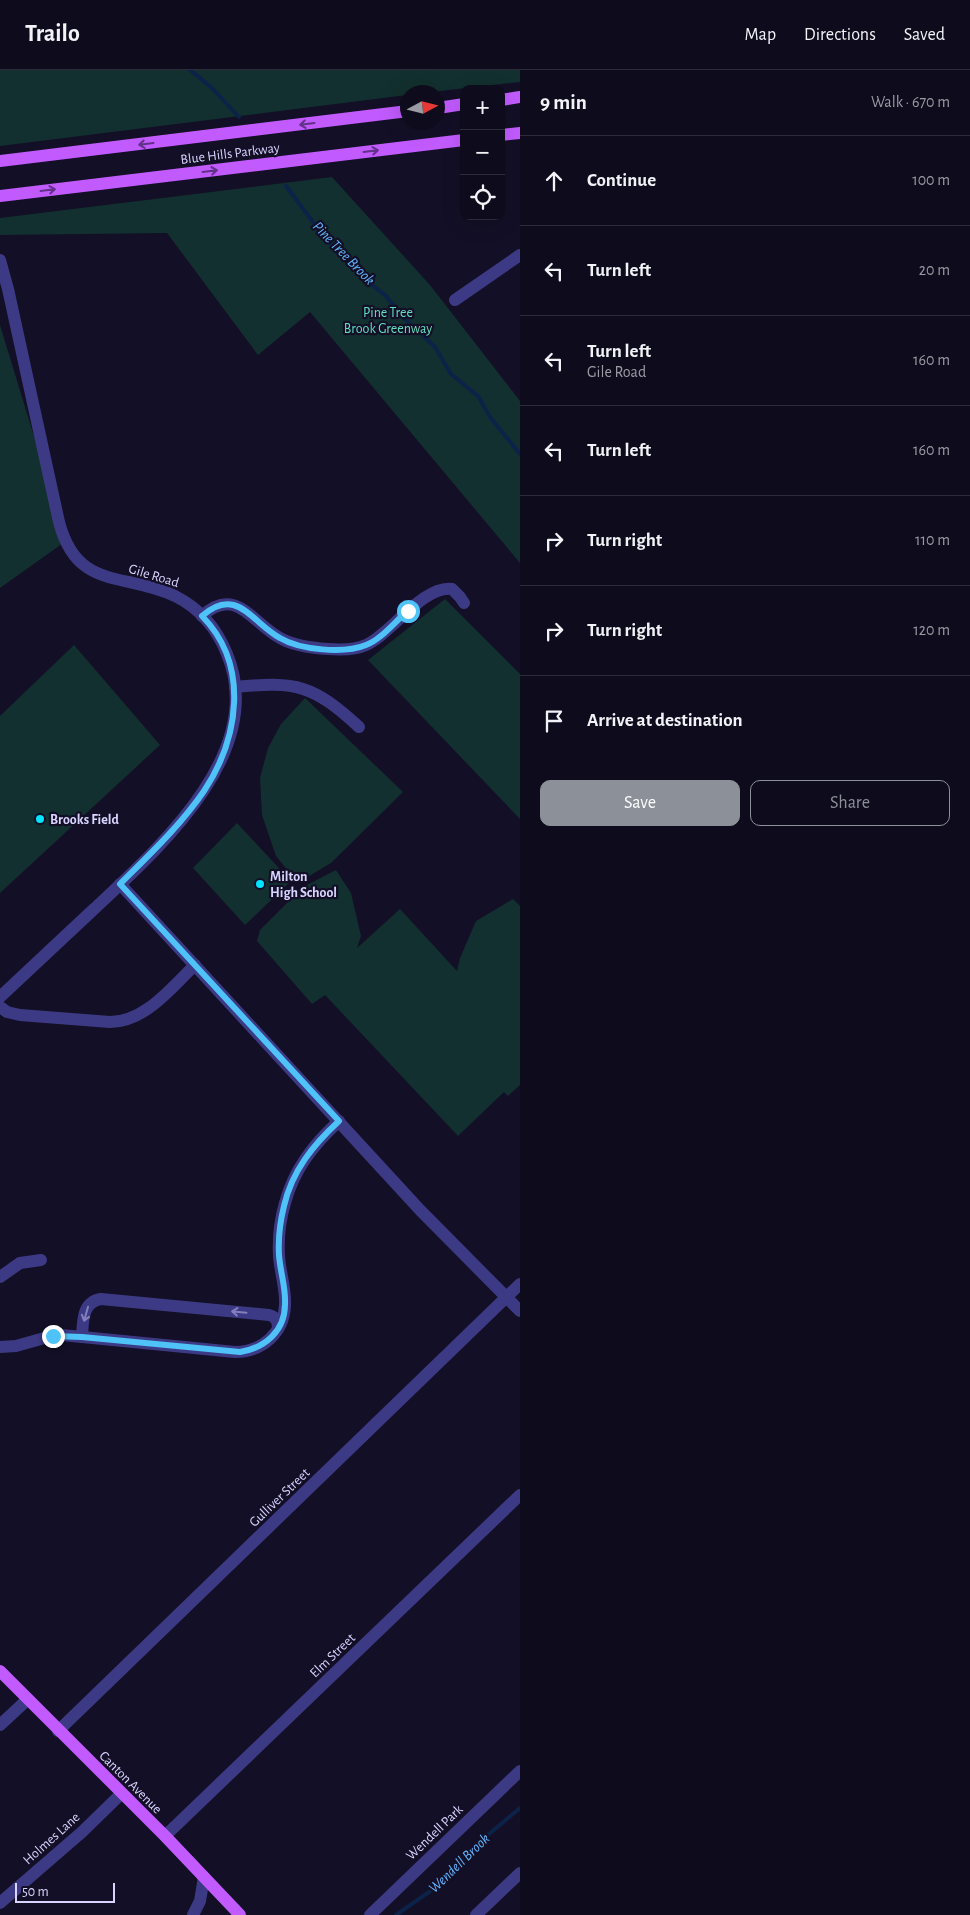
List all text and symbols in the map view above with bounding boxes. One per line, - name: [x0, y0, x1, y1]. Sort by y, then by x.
- text: Trailo: [25, 22, 80, 46]
- text: Map: [745, 26, 776, 44]
- text: Directions: [804, 26, 876, 44]
- text: Saved: [904, 26, 945, 44]
- north arrow: [400, 85, 445, 130]
- map controls: [460, 85, 505, 220]
- button: +: [460, 85, 505, 130]
- text: 9 min: [540, 92, 587, 113]
- text: Walk · 670 m: [871, 94, 950, 110]
- one-way arrow: [299, 119, 315, 129]
- button: −: [460, 130, 505, 175]
- one-way arrow: [138, 139, 154, 149]
- street label: Blue Hills Parkway: [180, 141, 281, 167]
- one-way arrow: [363, 146, 379, 156]
- one-way arrow: [201, 166, 217, 176]
- icon: ahead: [540, 167, 568, 195]
- text: Continue: [587, 171, 656, 190]
- text: 100 m: [912, 172, 950, 188]
- button: locate: [460, 175, 505, 220]
- one-way arrow: [40, 185, 56, 195]
- water label: Pine Tree Brook: [310, 219, 377, 288]
- icon: left: [540, 257, 568, 285]
- text: Turn left: [587, 261, 651, 280]
- text: 20 m: [919, 262, 950, 278]
- park label: Pine Tree Brook Greenway: [344, 306, 432, 336]
- text: Turn left: [587, 342, 651, 361]
- icon: left: [540, 347, 568, 375]
- text: 160 m: [913, 352, 950, 368]
- text: Gile Road: [587, 364, 646, 380]
- icon: left: [540, 437, 568, 465]
- text: Turn left: [587, 441, 651, 460]
- text: 160 m: [913, 442, 950, 458]
- icon: right: [540, 527, 568, 555]
- text: Turn right: [587, 531, 662, 550]
- text: 110 m: [915, 532, 950, 548]
- street label: Gile Road: [127, 562, 181, 590]
- route start: [397, 600, 420, 623]
- icon: right: [540, 617, 568, 645]
- text: Turn right: [587, 621, 662, 640]
- text: 120 m: [913, 622, 950, 638]
- icon: arrive: [540, 707, 568, 735]
- text: Arrive at destination: [587, 711, 743, 730]
- button: Save: [540, 780, 740, 826]
- button: Share: [750, 780, 950, 826]
- marker: Brooks Field: [34, 813, 46, 825]
- place label: Brooks Field: [50, 813, 119, 827]
- place label: Milton High School: [270, 870, 337, 900]
- marker: Milton High School: [254, 878, 266, 890]
- one-way arrow: [80, 1306, 90, 1322]
- one-way arrow: [232, 1307, 248, 1317]
- route end: [42, 1325, 65, 1348]
- street label: Gulliver Street: [247, 1465, 313, 1530]
- street label: Elm Street: [307, 1631, 358, 1680]
- street label: Canton Avenue: [96, 1749, 164, 1817]
- street label: Wendell Park: [404, 1802, 466, 1863]
- street label: Holmes Lane: [21, 1810, 83, 1868]
- water label: Wendell Brook: [426, 1831, 493, 1896]
- scale bar: [15, 1880, 115, 1903]
- text: 50 m: [22, 1885, 49, 1899]

